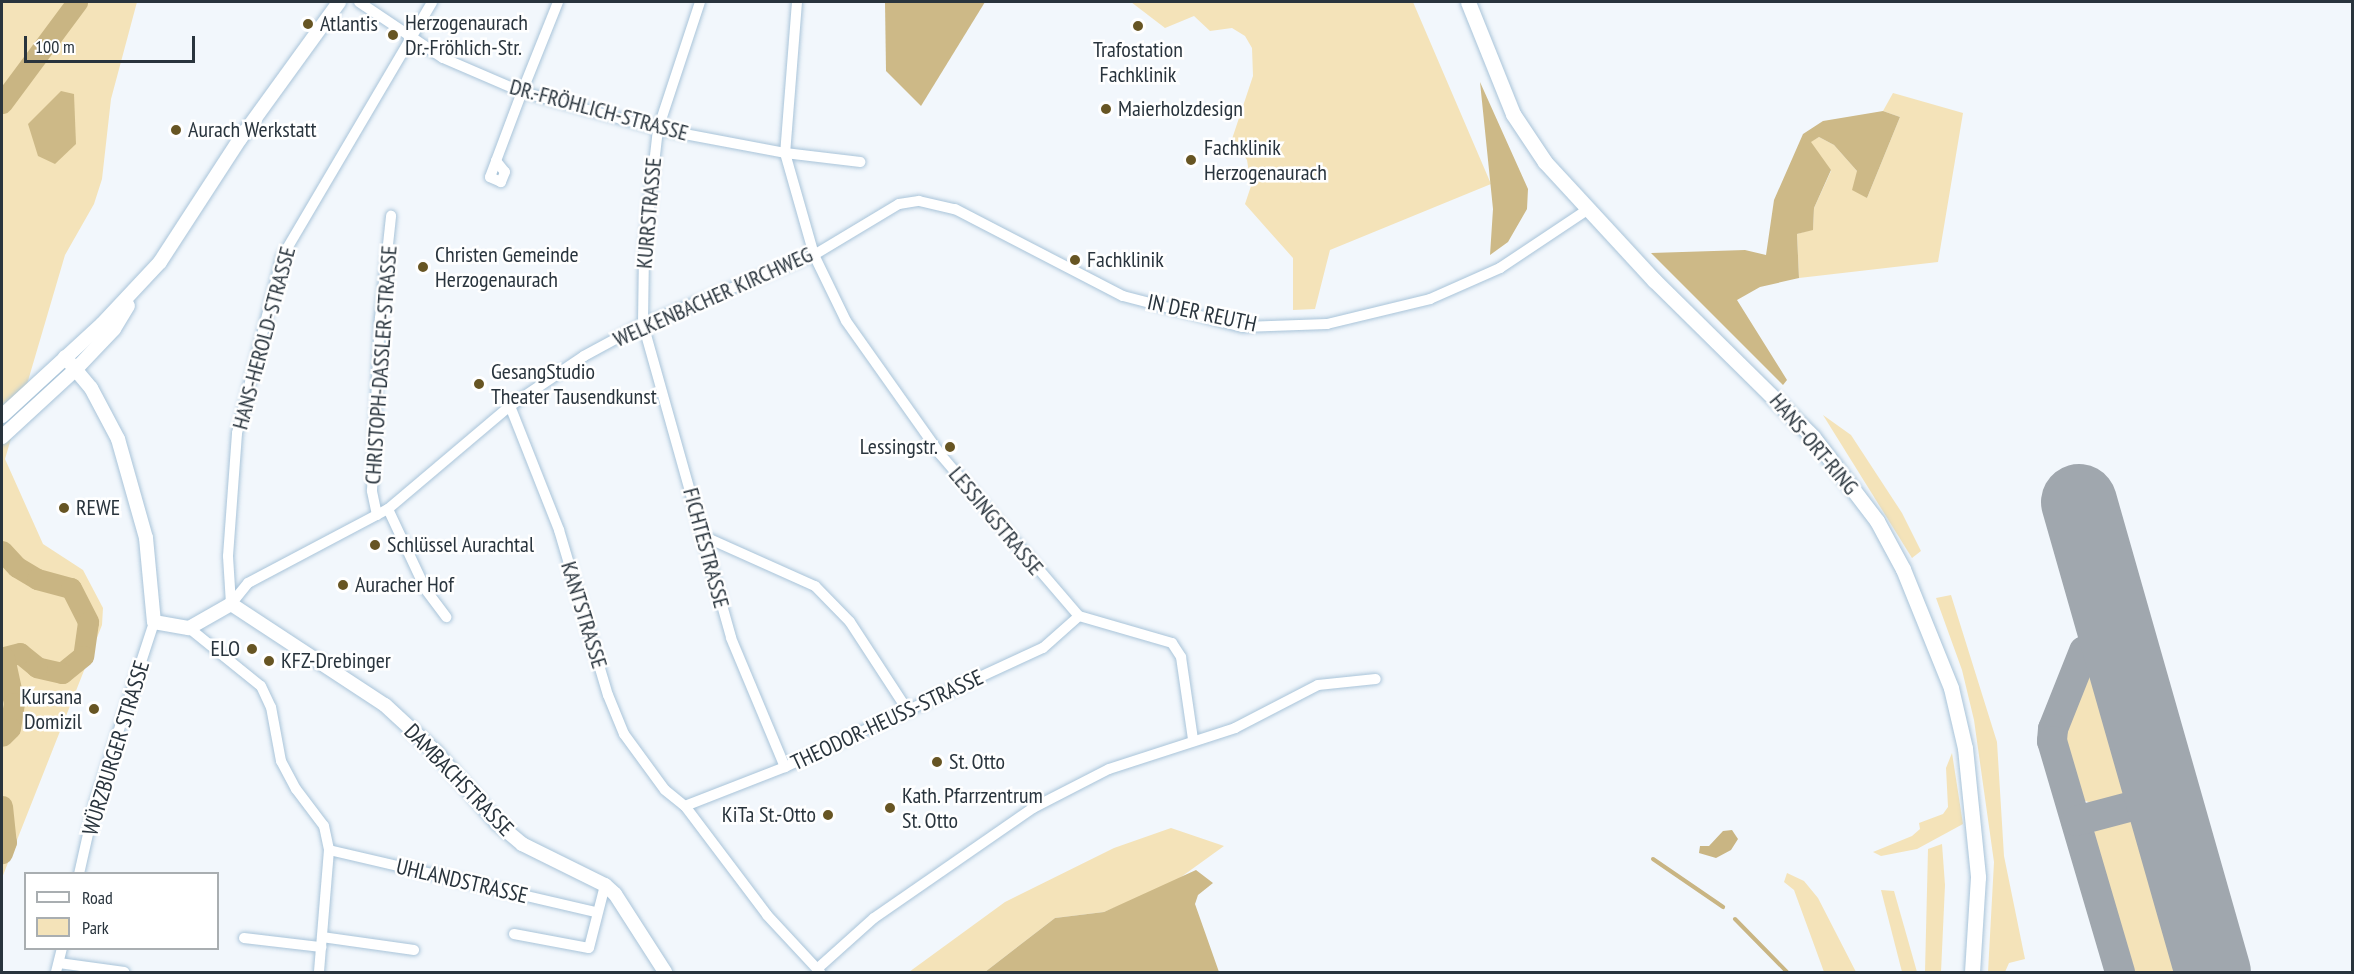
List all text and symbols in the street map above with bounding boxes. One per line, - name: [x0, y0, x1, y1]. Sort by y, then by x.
- place label: Herzogenaurach Dr.-Fröhlich-Str.: [405, 9, 528, 60]
- place label: Atlantis: [320, 11, 378, 37]
- marker: Atlantis: [301, 17, 315, 31]
- marker: Trafostation Fachklinik: [1131, 19, 1145, 33]
- scale bar: [27, 24, 198, 62]
- marker: Herzogenaurach Dr.-Fröhlich-Str.: [386, 28, 400, 42]
- text: 100 m: [35, 35, 75, 58]
- place label: Trafostation Fachklinik: [1093, 36, 1183, 88]
- street label: DR.-FRÖHLICH-STRASSE: [507, 73, 691, 147]
- place label: Maierholzdesign: [1118, 96, 1243, 122]
- marker: Maierholzdesign: [1099, 102, 1113, 116]
- place label: Aurach Werkstatt: [188, 117, 317, 143]
- marker: Aurach Werkstatt: [169, 123, 183, 137]
- place label: Fachklinik Herzogenaurach: [1204, 134, 1327, 186]
- marker: Fachklinik Herzogenaurach: [1182, 151, 1200, 169]
- street label: KURRSTRASSE: [631, 156, 667, 270]
- place label: Christen Gemeinde Herzogenaurach: [435, 241, 579, 292]
- street label: WELKENBACHER KIRCHWEG: [609, 241, 817, 353]
- street label: HANS-HEROLD-STRASSE: [227, 244, 301, 432]
- street label: CHRISTOPH-DASSLER-STRASSE: [359, 245, 403, 485]
- place label: Fachklinik: [1087, 247, 1164, 273]
- marker: Fachklinik: [1068, 253, 1082, 267]
- marker: Christen Gemeinde Herzogenaurach: [416, 260, 430, 274]
- street label: IN DER REUTH: [1145, 289, 1259, 337]
- place label: GesangStudio Theater Tausendkunst: [491, 358, 657, 410]
- marker: GesangStudio Theater Tausendkunst: [472, 377, 486, 391]
- street label: HANS-ORT-RING: [1764, 388, 1864, 500]
- place label: Lessingstr.: [860, 434, 938, 460]
- marker: Lessingstr.: [943, 440, 957, 454]
- street label: LESSINGSTRASSE: [943, 462, 1049, 580]
- street label: FICHTESTRASSE: [677, 485, 735, 611]
- place label: REWE: [76, 495, 120, 521]
- marker: REWE: [57, 501, 71, 515]
- place label: Schlüssel Aurachtal: [387, 532, 535, 558]
- marker: Schlüssel Aurachtal: [368, 538, 382, 552]
- street label: KANTSTRASSE: [555, 558, 613, 672]
- place label: Auracher Hof: [355, 572, 454, 598]
- marker: Auracher Hof: [336, 578, 350, 592]
- place label: ELO: [211, 636, 240, 662]
- marker: ELO: [245, 642, 259, 656]
- place label: KFZ-Drebinger: [281, 648, 391, 674]
- marker: KFZ-Drebinger: [262, 654, 276, 668]
- street label: WÜRZBURGER STRASSE: [77, 657, 155, 839]
- street label: THEODOR-HEUSS-STRASSE: [787, 664, 987, 776]
- place label: Kursana Domizil: [21, 683, 82, 734]
- marker: Kursana Domizil: [87, 702, 101, 716]
- street label: DAMBACHSTRASSE: [399, 718, 519, 842]
- place label: St. Otto: [949, 749, 1007, 775]
- marker: St. Otto: [930, 755, 944, 769]
- place label: Kath. Pfarrzentrum St. Otto: [902, 782, 1044, 834]
- marker: Kath. Pfarrzentrum St. Otto: [883, 801, 897, 815]
- place label: KiTa St.-Otto: [722, 802, 816, 828]
- marker: KiTa St.-Otto: [821, 808, 835, 822]
- street label: UHLANDSTRASSE: [394, 853, 530, 909]
- legend: [24, 872, 219, 950]
- text: Road: [82, 886, 113, 909]
- text: Park: [82, 916, 109, 939]

